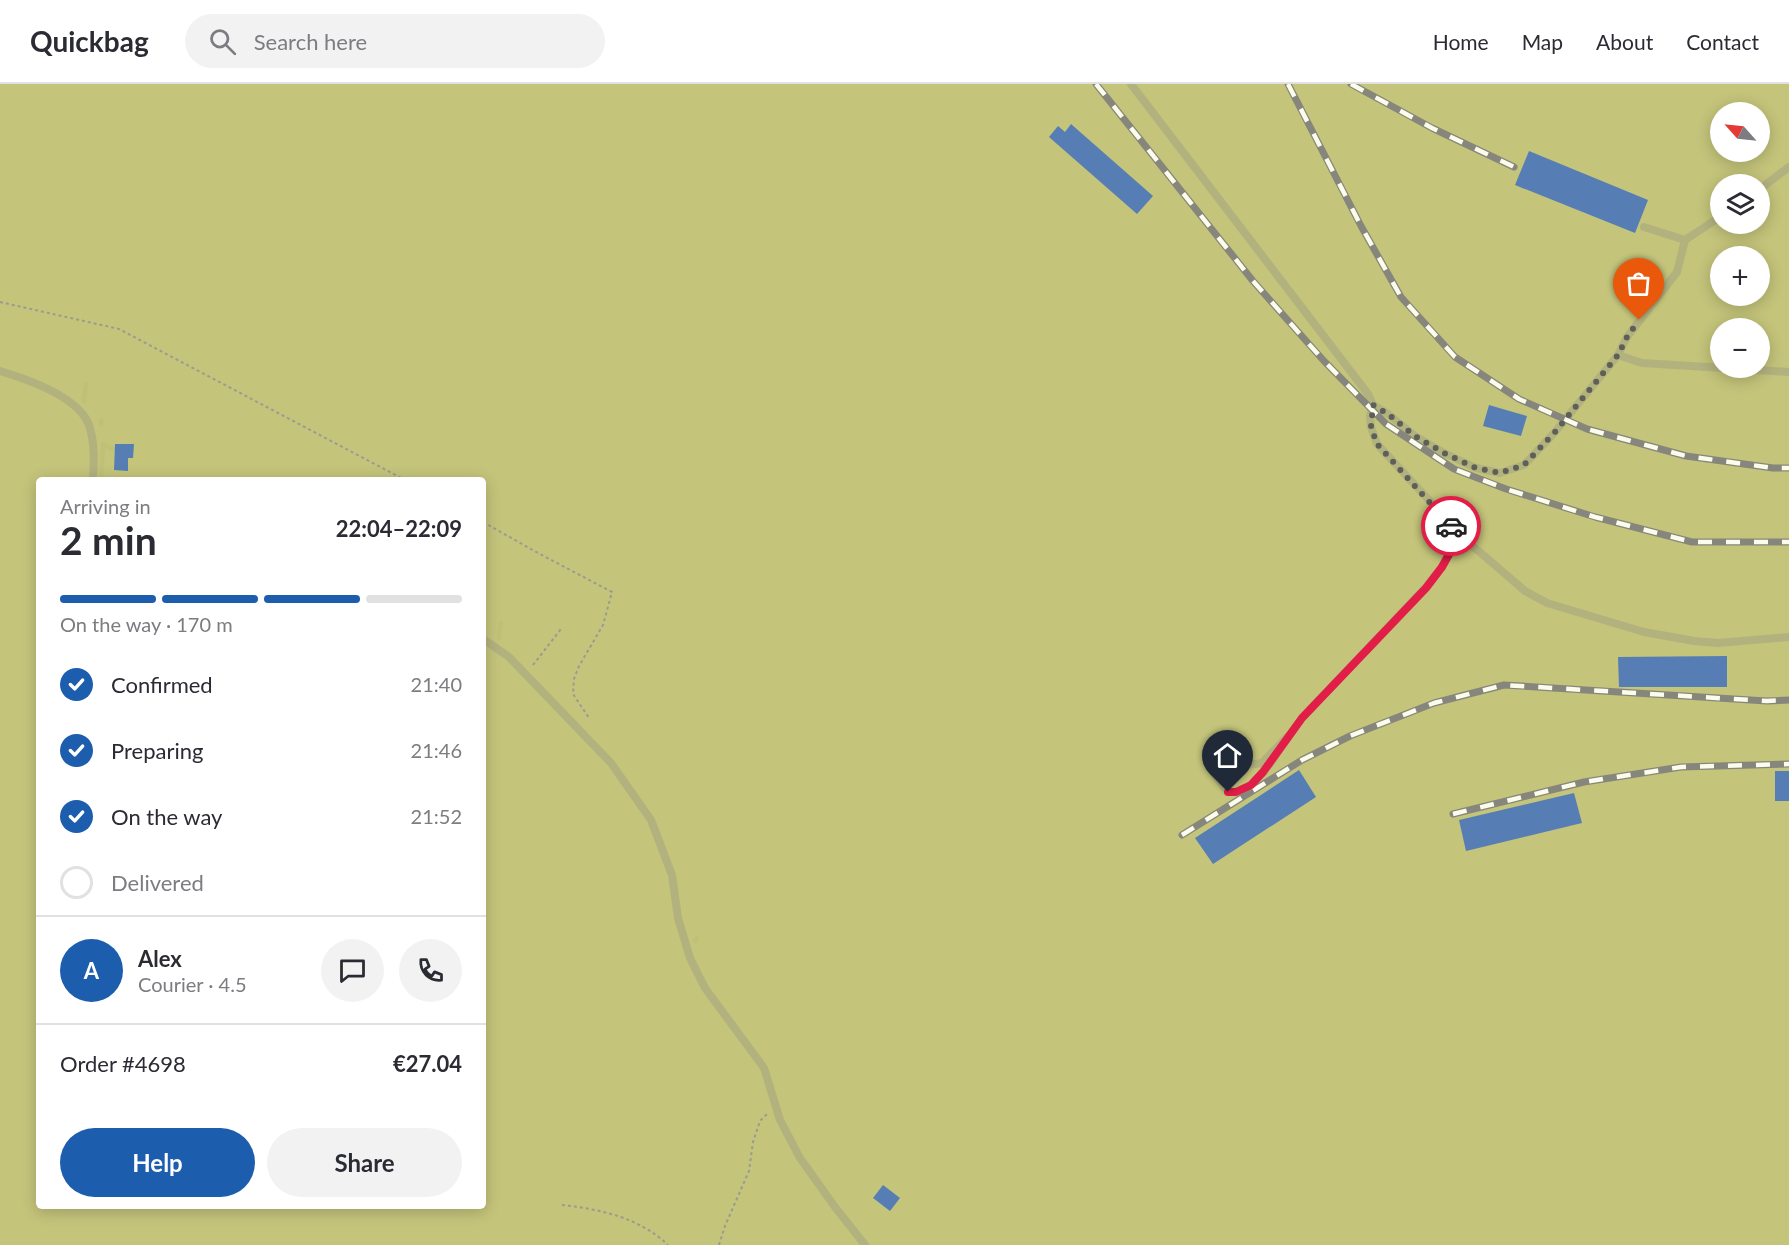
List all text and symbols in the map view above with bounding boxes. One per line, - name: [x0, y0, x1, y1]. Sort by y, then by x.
- search box: [185, 14, 605, 68]
- text: Quickbag: [30, 24, 149, 58]
- icon: search: [206, 25, 239, 58]
- text: Search here: [254, 28, 367, 55]
- text: Home: [1433, 29, 1489, 54]
- text: Map: [1522, 29, 1563, 54]
- text: About: [1596, 29, 1653, 54]
- text: Contact: [1686, 29, 1759, 54]
- north arrow: [1710, 102, 1770, 162]
- map controls: [1710, 102, 1770, 378]
- button: layers: [1710, 174, 1770, 234]
- button: +: [1710, 246, 1770, 306]
- pin: [1613, 258, 1664, 320]
- icon: bag: [1622, 267, 1655, 300]
- button: −: [1710, 318, 1770, 378]
- text: Arriving in: [60, 494, 151, 518]
- courier: [1421, 496, 1481, 556]
- icon: car: [1435, 510, 1468, 543]
- text: 22:04–22:09: [336, 515, 462, 542]
- text: 2 min: [60, 517, 157, 563]
- text: On the way · 170 m: [60, 612, 233, 636]
- icon: check: [60, 668, 93, 701]
- text: Confirmed: [111, 671, 213, 698]
- text: 21:40: [411, 672, 462, 696]
- pin: [1202, 730, 1253, 792]
- icon: check: [60, 734, 93, 767]
- text: Preparing: [111, 737, 203, 764]
- text: 21:46: [411, 738, 462, 762]
- icon: home: [1211, 739, 1244, 772]
- icon: check: [60, 800, 93, 833]
- text: On the way: [111, 803, 222, 830]
- text: 21:52: [411, 804, 462, 828]
- text: Delivered: [111, 869, 204, 896]
- button: chat: [321, 939, 384, 1002]
- button: phone: [399, 939, 462, 1002]
- text: Alex: [138, 945, 182, 972]
- text: A: [84, 957, 99, 984]
- text: Courier · 4.5: [138, 972, 247, 996]
- text: Order #4698: [60, 1050, 186, 1077]
- text: €27.04: [393, 1050, 462, 1077]
- button: Help: [60, 1128, 255, 1197]
- button: Share: [267, 1128, 462, 1197]

